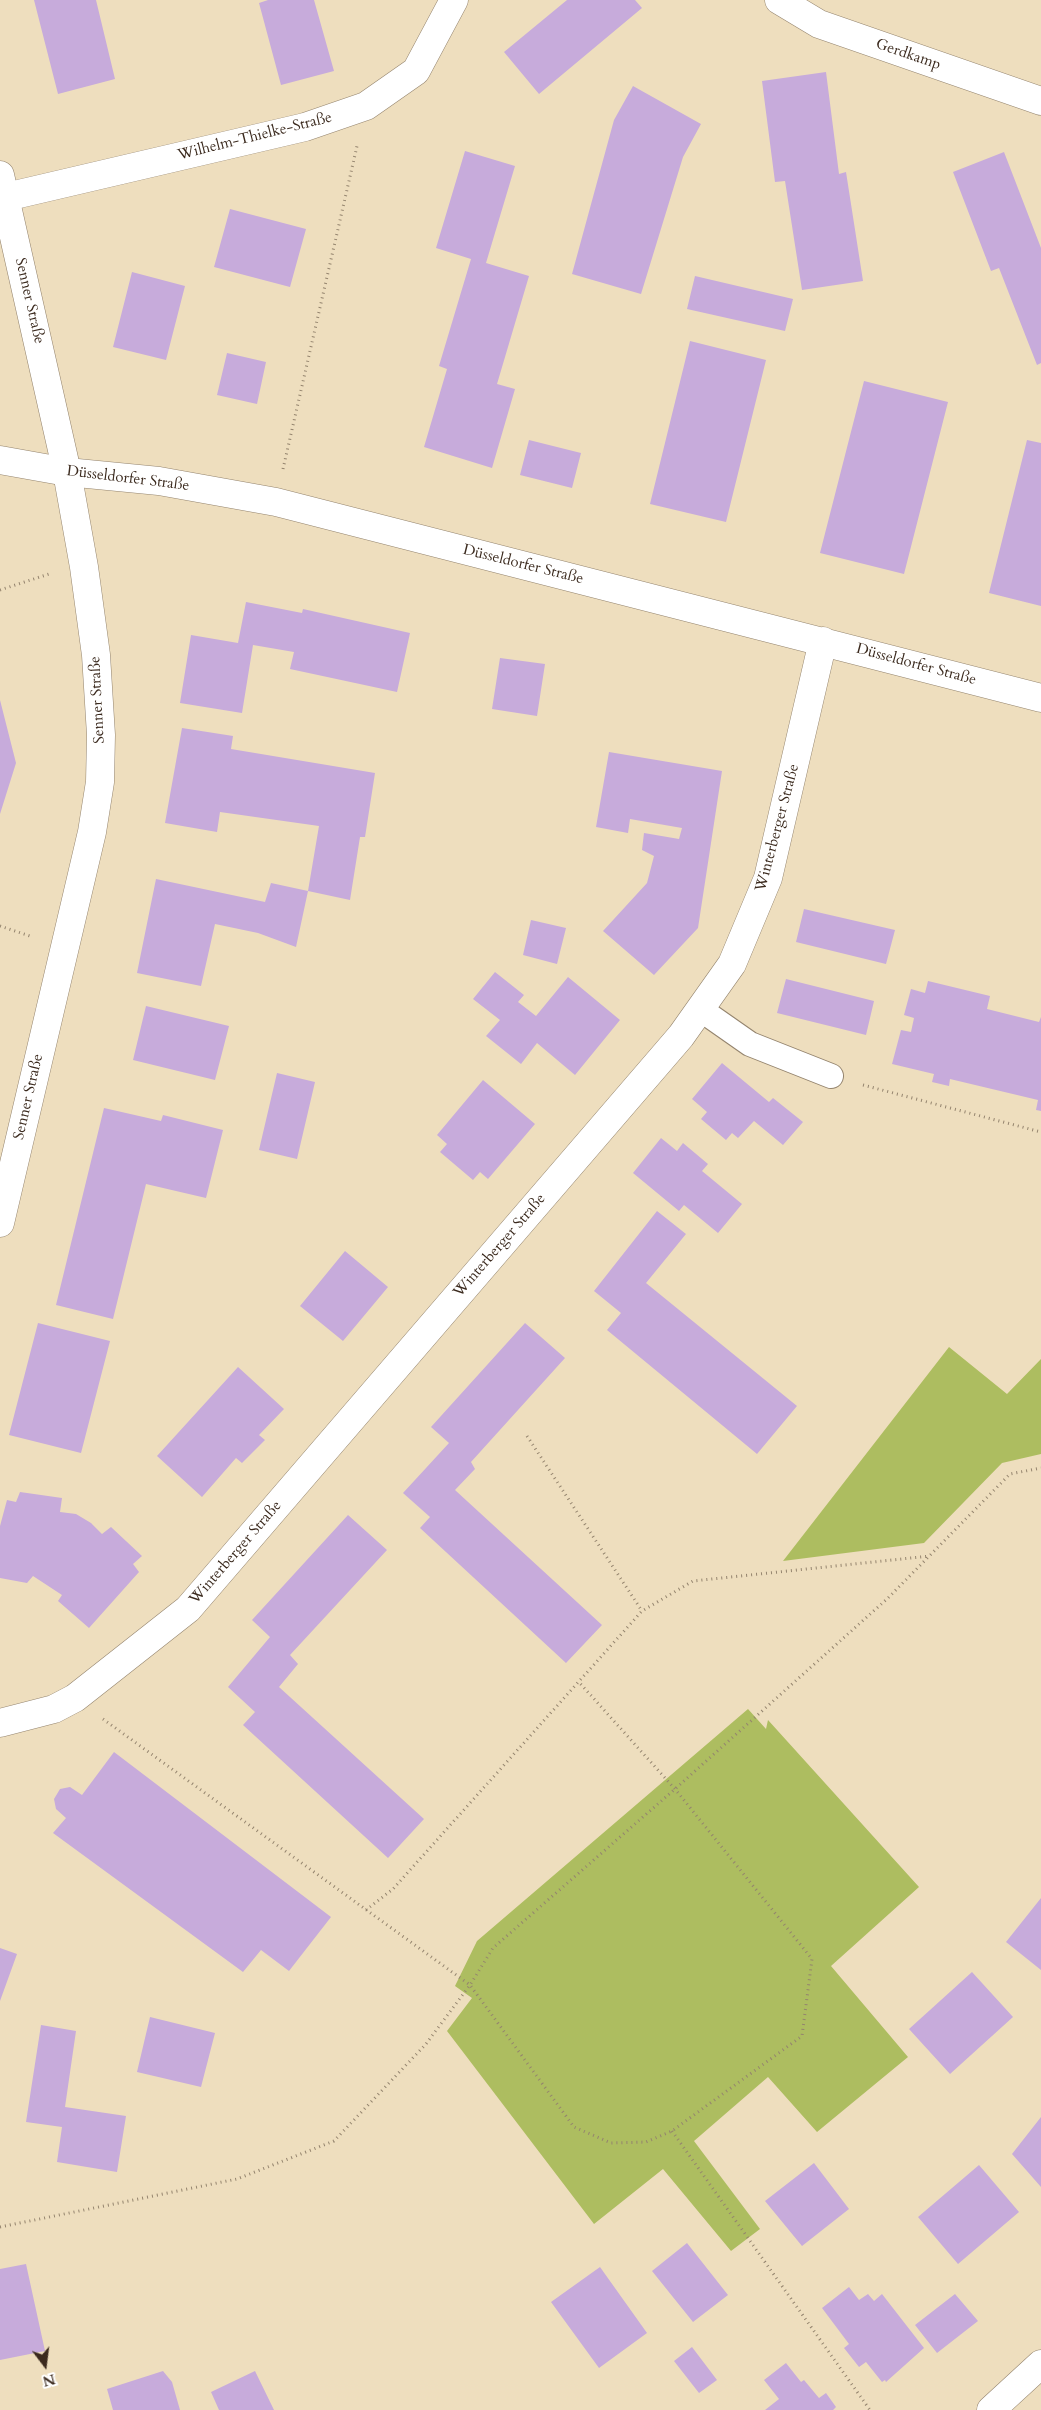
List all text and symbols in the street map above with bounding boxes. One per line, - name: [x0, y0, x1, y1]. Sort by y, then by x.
- street label: Gerdkamp: [873, 36, 943, 74]
- street label: Wilhelm-Thielke-Straße: [176, 109, 334, 165]
- street label: Senner Straße: [10, 256, 48, 346]
- street label: Düsseldorfer Straße: [66, 463, 190, 495]
- street label: Düsseldorfer Straße: [461, 541, 585, 589]
- street label: Düsseldorfer Straße: [854, 640, 978, 690]
- street label: Senner Straße: [87, 656, 109, 744]
- street label: Winterberger Straße: [752, 762, 804, 894]
- street label: Senner Straße: [10, 1052, 48, 1142]
- street label: Winterberger Straße: [450, 1191, 550, 1301]
- street label: Winterberger Straße: [186, 1498, 286, 1608]
- north arrow: [20, 2340, 70, 2390]
- text: N: [41, 2369, 57, 2391]

